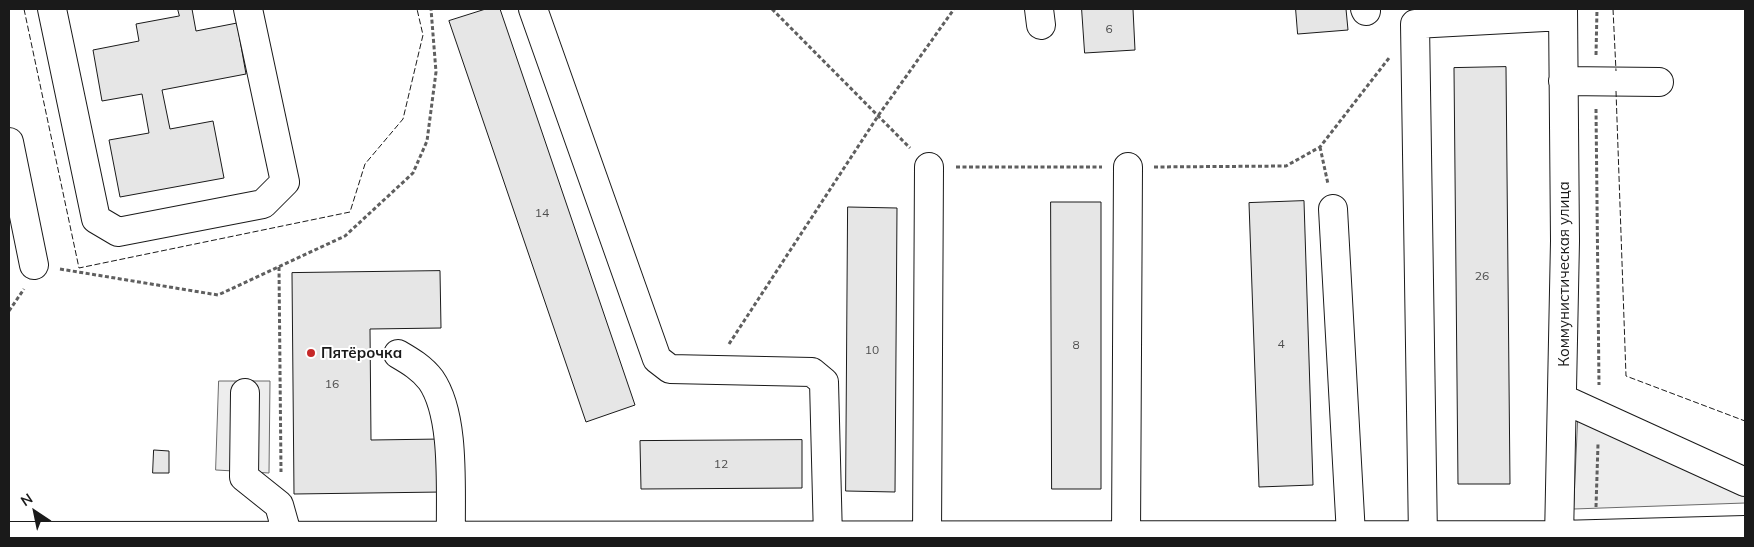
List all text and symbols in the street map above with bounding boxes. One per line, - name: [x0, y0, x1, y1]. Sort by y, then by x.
- house number: 6: [1105, 22, 1113, 36]
- street label: Коммунистическая улица: [1555, 181, 1573, 367]
- house number: 14: [535, 206, 549, 220]
- house number: 26: [1475, 269, 1489, 283]
- house number: 4: [1277, 337, 1285, 351]
- house number: 8: [1072, 338, 1080, 352]
- house number: 10: [865, 343, 879, 357]
- place label: Пятёрочка: [321, 344, 402, 362]
- marker: Пятёрочка: [305, 347, 317, 359]
- house number: 16: [325, 377, 339, 391]
- house number: 12: [714, 457, 728, 471]
- north arrow: [10, 487, 60, 537]
- text: N: [17, 489, 36, 510]

